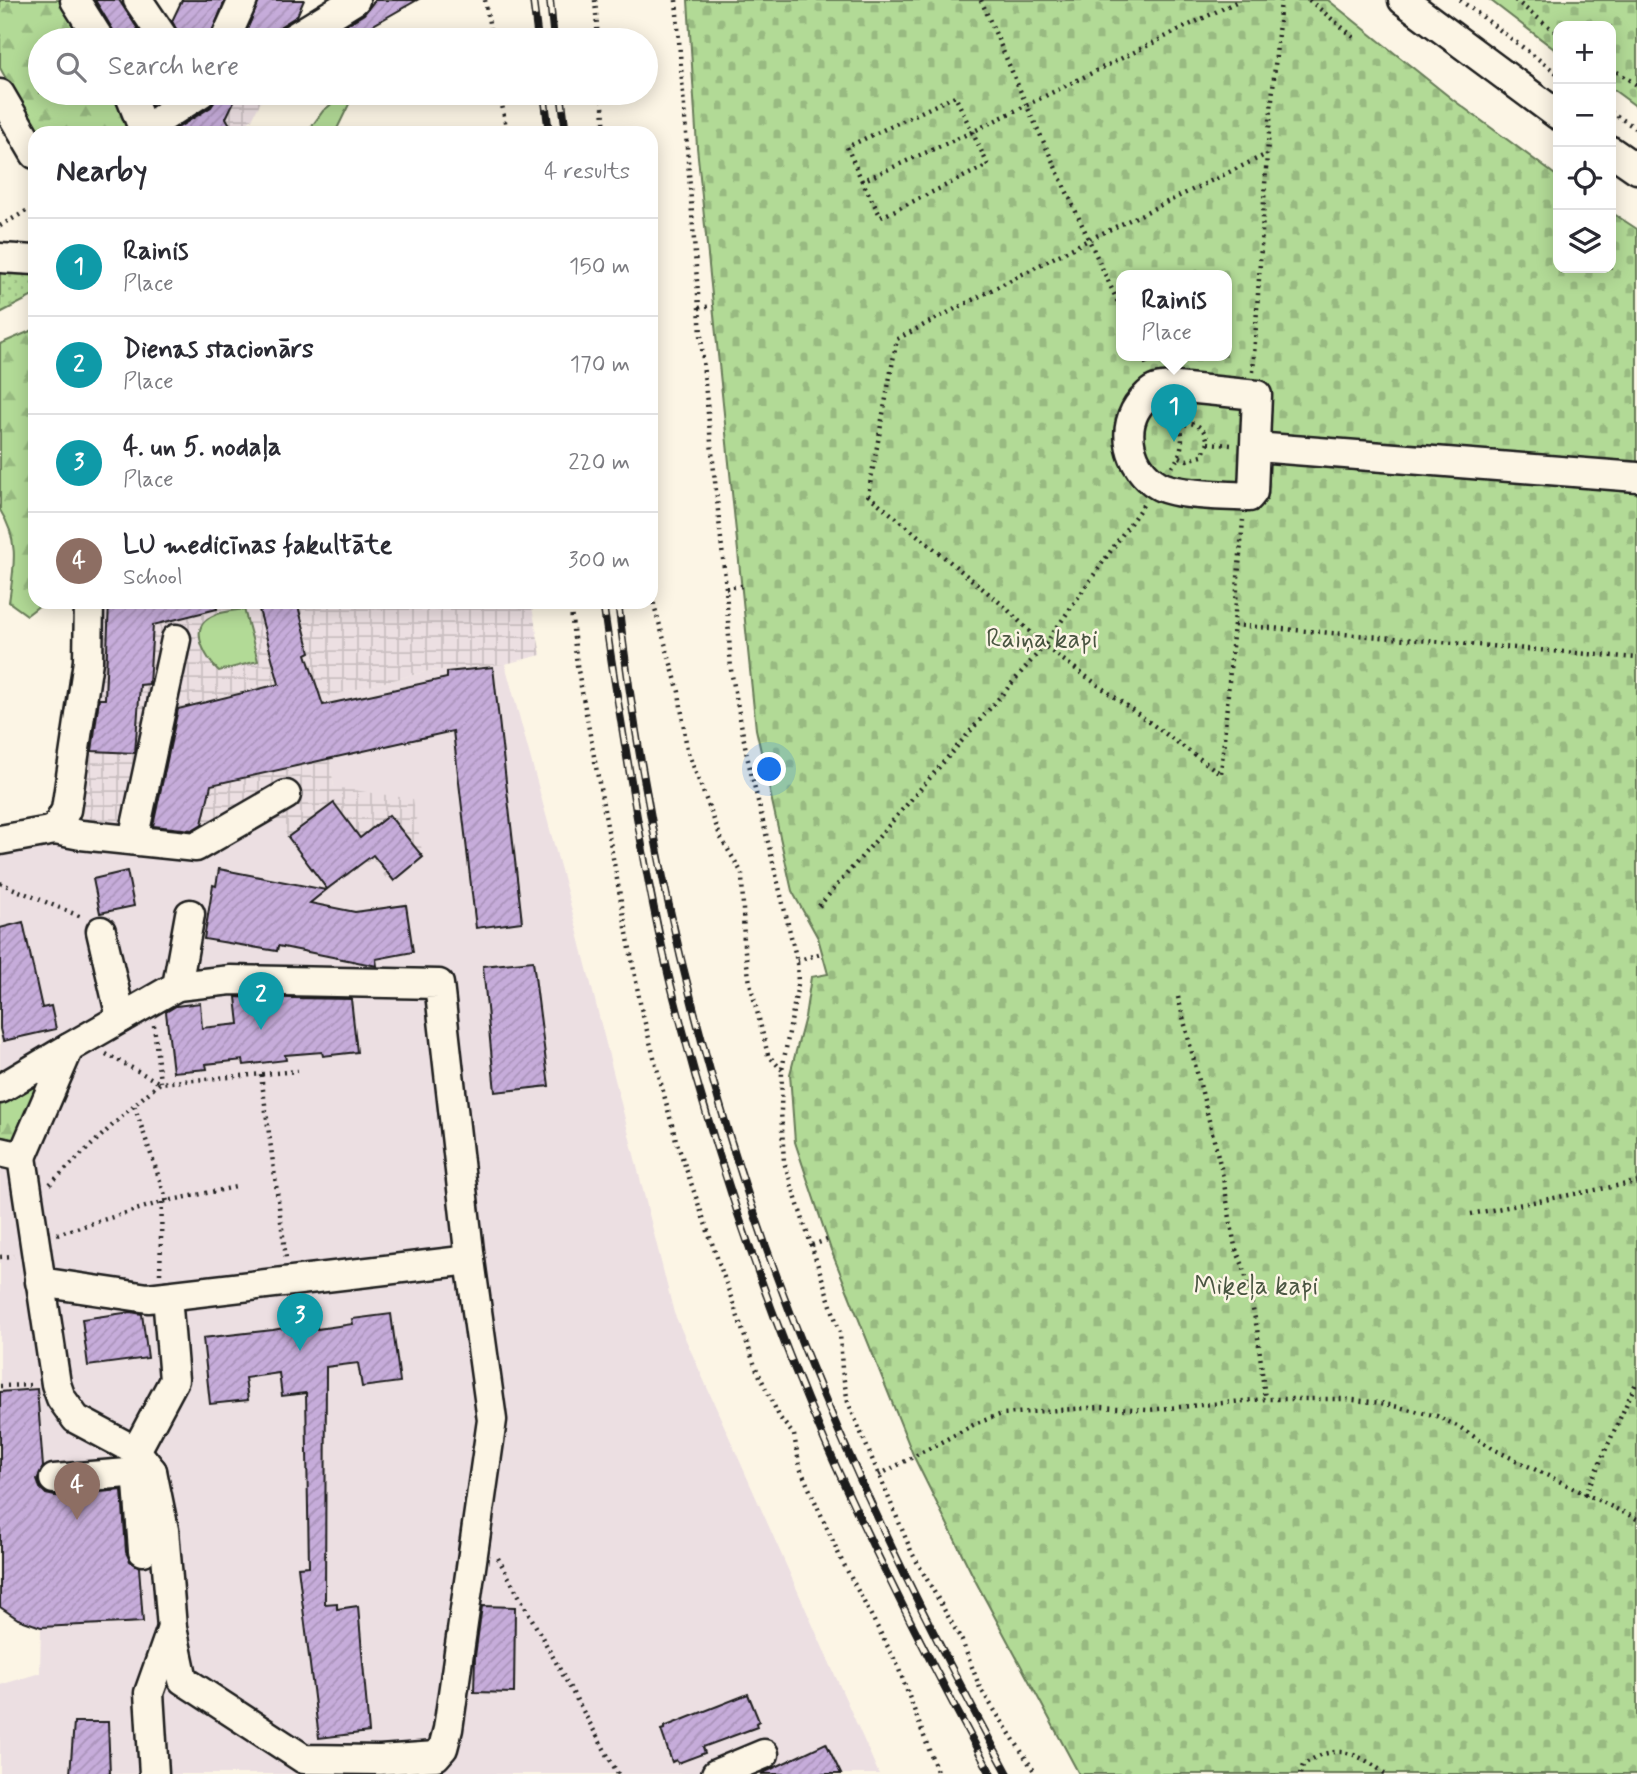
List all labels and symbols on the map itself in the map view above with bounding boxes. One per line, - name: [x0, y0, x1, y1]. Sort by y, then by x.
- pin: 1: [1151, 384, 1197, 442]
- park label: Raiņa kapi: [986, 623, 1098, 657]
- your location: [752, 752, 786, 786]
- pin: 2: [238, 972, 284, 1030]
- park label: Miķeļa kapi: [1194, 1270, 1318, 1304]
- pin: 3: [277, 1293, 323, 1351]
- pin: 4: [54, 1462, 100, 1520]

